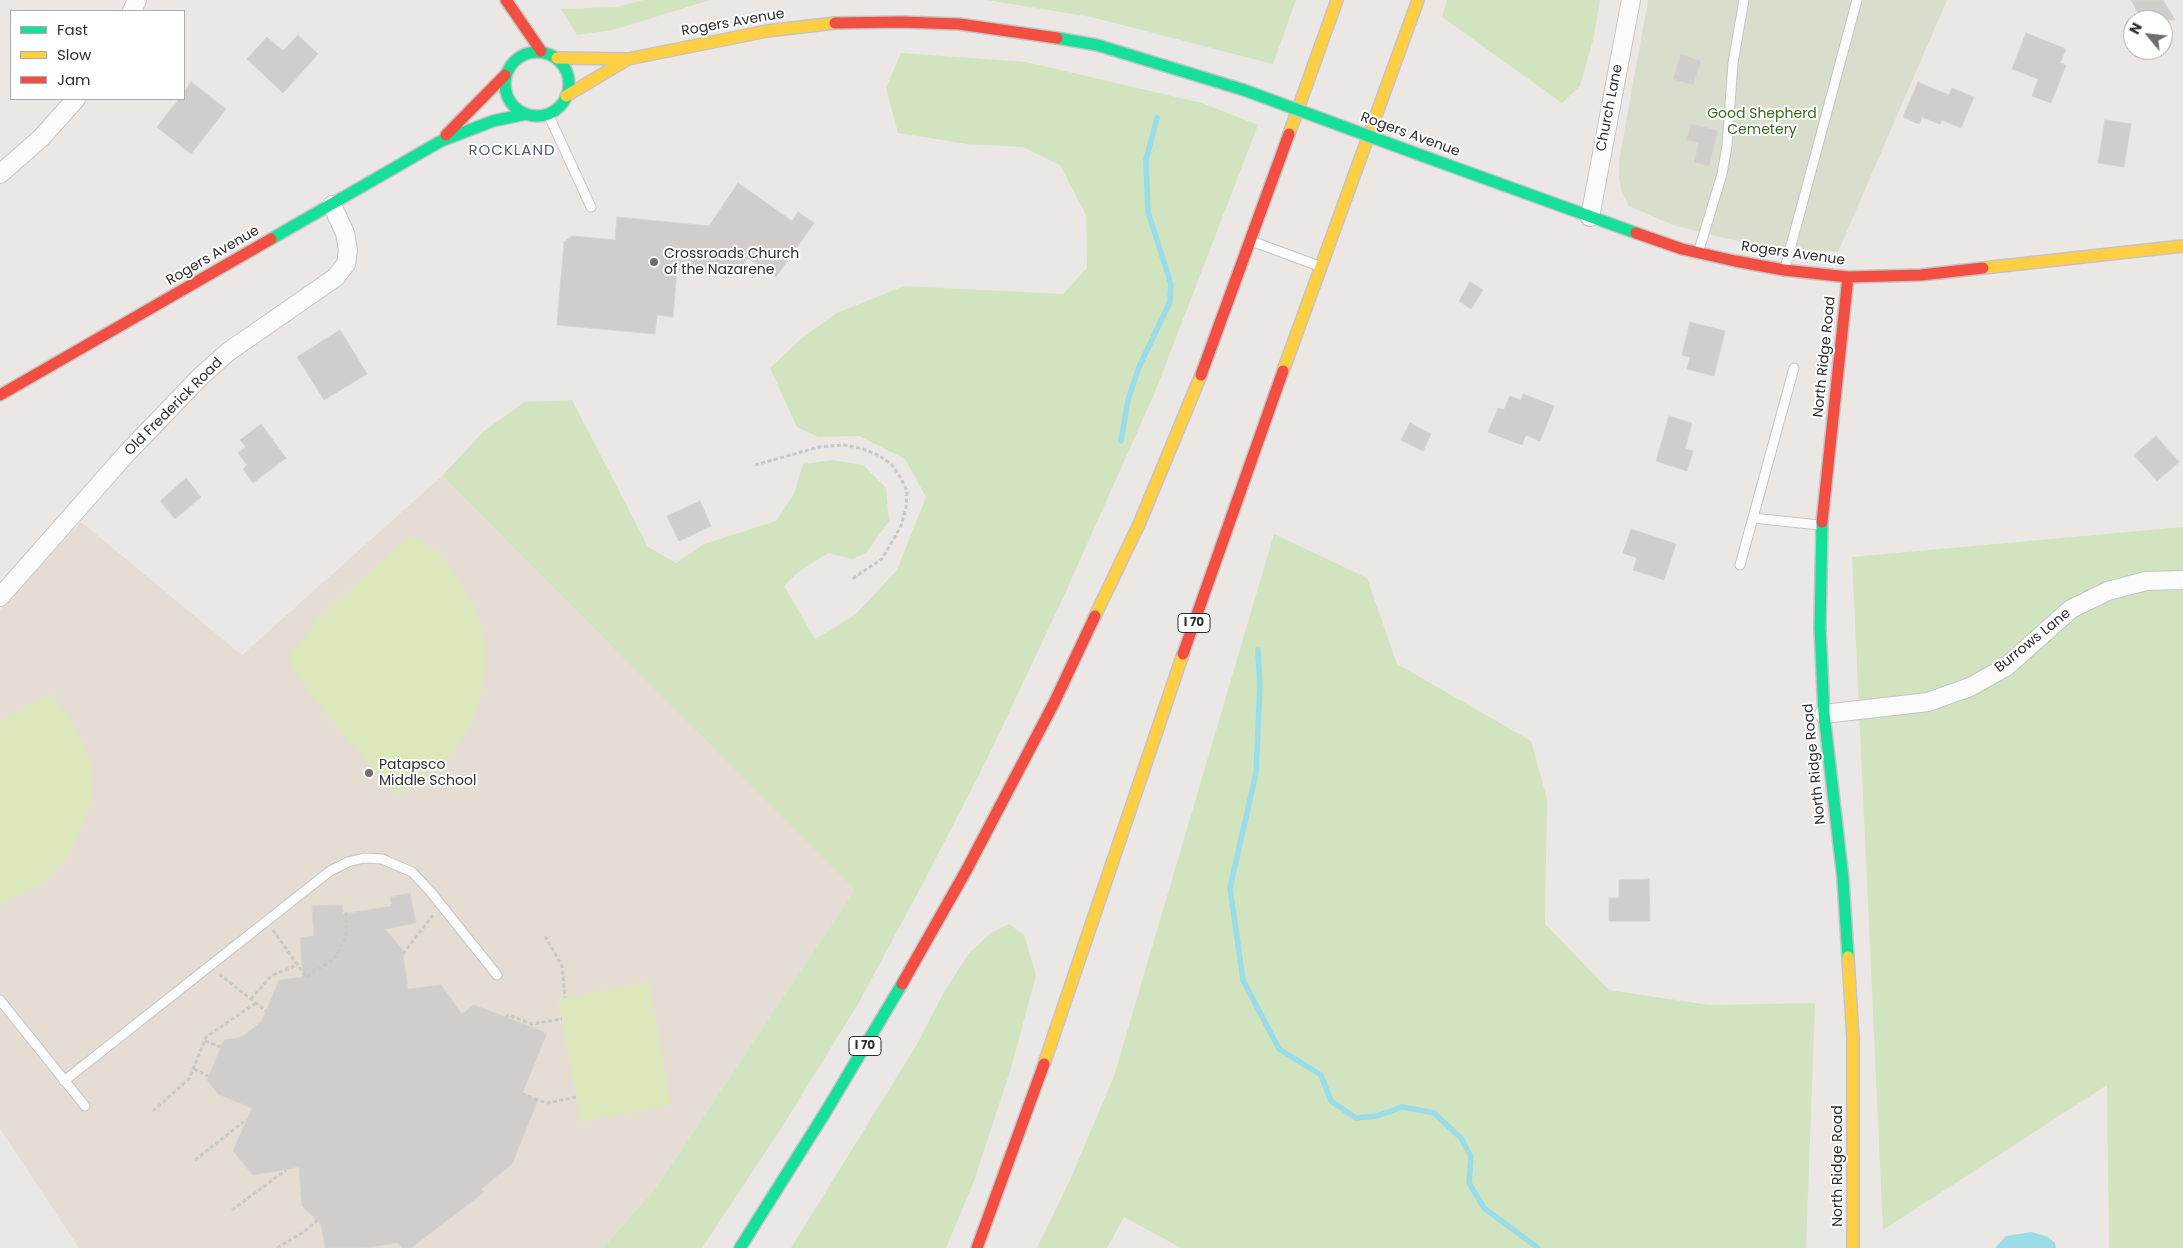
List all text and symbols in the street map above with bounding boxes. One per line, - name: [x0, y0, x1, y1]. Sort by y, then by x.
- street label: Rogers Avenue: [680, 6, 786, 40]
- legend: [10, 10, 185, 100]
- north arrow: [2123, 10, 2173, 60]
- text: Fast: [57, 19, 88, 40]
- text: N: [2124, 19, 2147, 38]
- text: Slow: [57, 44, 91, 65]
- street label: Church Lane: [1593, 63, 1627, 153]
- text: Jam: [57, 69, 91, 90]
- park label: Good Shepherd Cemetery: [1707, 106, 1817, 138]
- street label: Rogers Avenue: [1358, 109, 1462, 161]
- district label: ROCKLAND: [467, 142, 557, 160]
- street label: Rogers Avenue: [164, 223, 262, 289]
- street label: Rogers Avenue: [1740, 238, 1846, 270]
- place label: Crossroads Church of the Nazarene: [664, 246, 799, 278]
- marker: Crossroads Church of the Nazarene: [648, 256, 660, 268]
- street label: North Ridge Road: [1810, 296, 1840, 418]
- street label: Old Frederick Road: [122, 355, 226, 459]
- street label: Burrows Lane: [1992, 605, 2074, 677]
- road number: I 70: [1178, 614, 1210, 632]
- street label: North Ridge Road: [1800, 703, 1830, 825]
- place label: Patapsco Middle School: [379, 757, 476, 790]
- marker: Patapsco Middle School: [363, 767, 375, 779]
- road number: I 70: [849, 1036, 881, 1056]
- street label: North Ridge Road: [1830, 1105, 1846, 1227]

